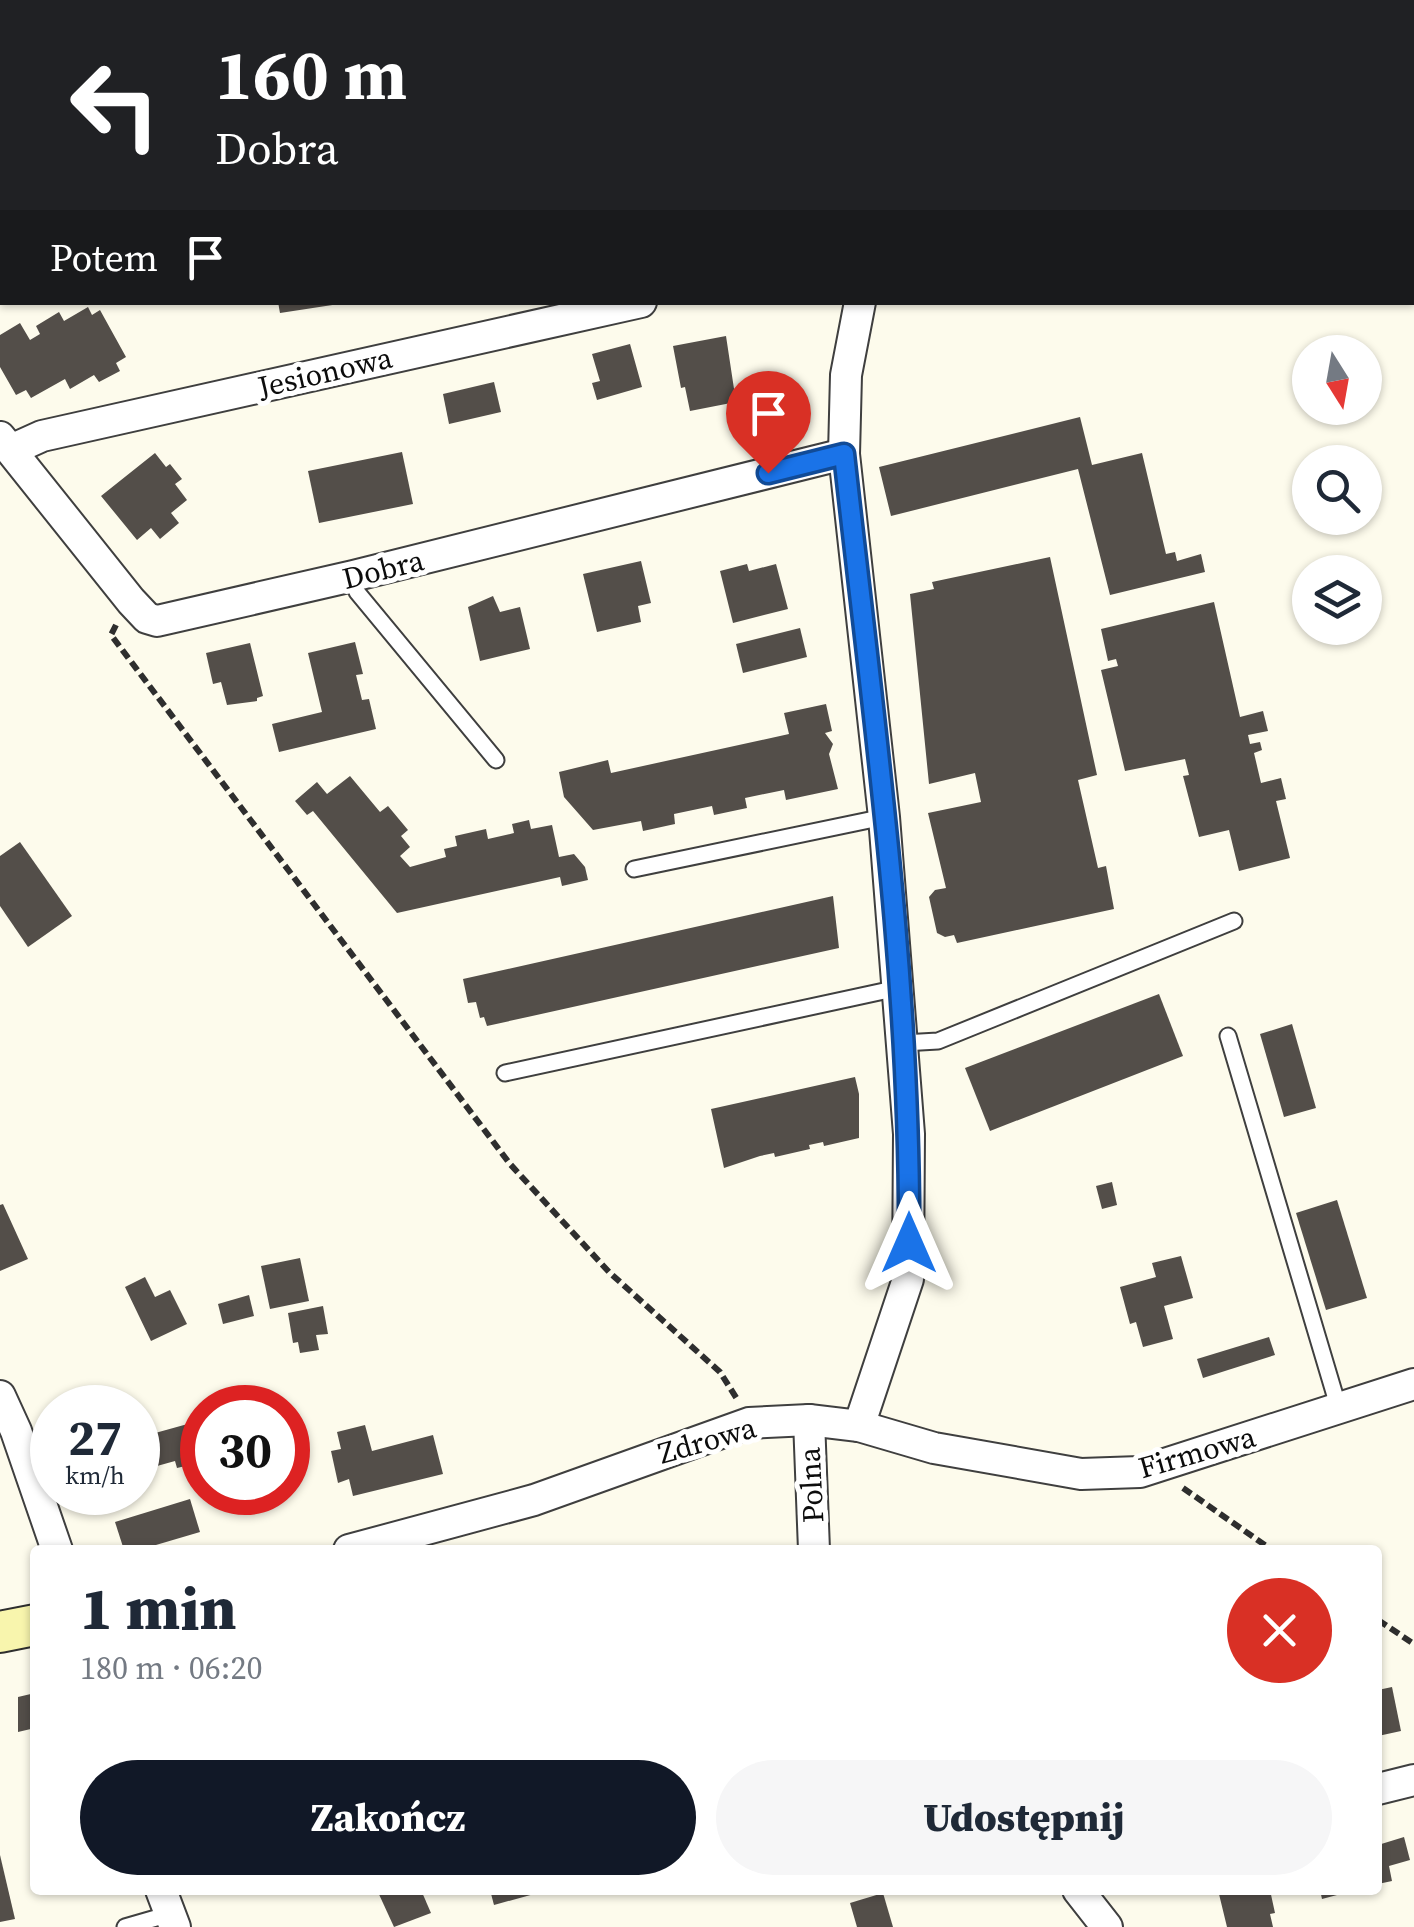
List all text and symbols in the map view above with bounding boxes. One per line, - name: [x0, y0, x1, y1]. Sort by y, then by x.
- text: 160 m: [215, 26, 407, 122]
- icon: left: [50, 40, 180, 170]
- text: Dobra: [215, 117, 339, 179]
- icon: arrive: [178, 230, 233, 285]
- text: Potem: [50, 232, 158, 284]
- north arrow: [1292, 335, 1382, 425]
- map controls: [1292, 335, 1382, 645]
- street label: Jesionowa: [253, 336, 397, 408]
- pin: [726, 371, 811, 474]
- icon: arrive: [741, 386, 796, 441]
- button: search: [1292, 445, 1382, 535]
- street label: Dobra: [338, 539, 429, 599]
- button: layers: [1292, 555, 1382, 645]
- position arrow: [857, 1191, 961, 1295]
- speed limit sign: 30: [180, 1385, 310, 1515]
- text: 27: [68, 1403, 122, 1472]
- street label: Zdrowa: [653, 1406, 761, 1474]
- street label: Firmowa: [1134, 1416, 1261, 1488]
- street label: Polna: [789, 1445, 833, 1524]
- text: km/h: [65, 1458, 125, 1492]
- text: 1 min: [80, 1567, 236, 1649]
- button: close: [1227, 1578, 1332, 1683]
- text: 180 m · 06:20: [80, 1646, 262, 1690]
- button: Zakończ: [80, 1760, 696, 1875]
- button: Udostępnij: [716, 1760, 1332, 1875]

